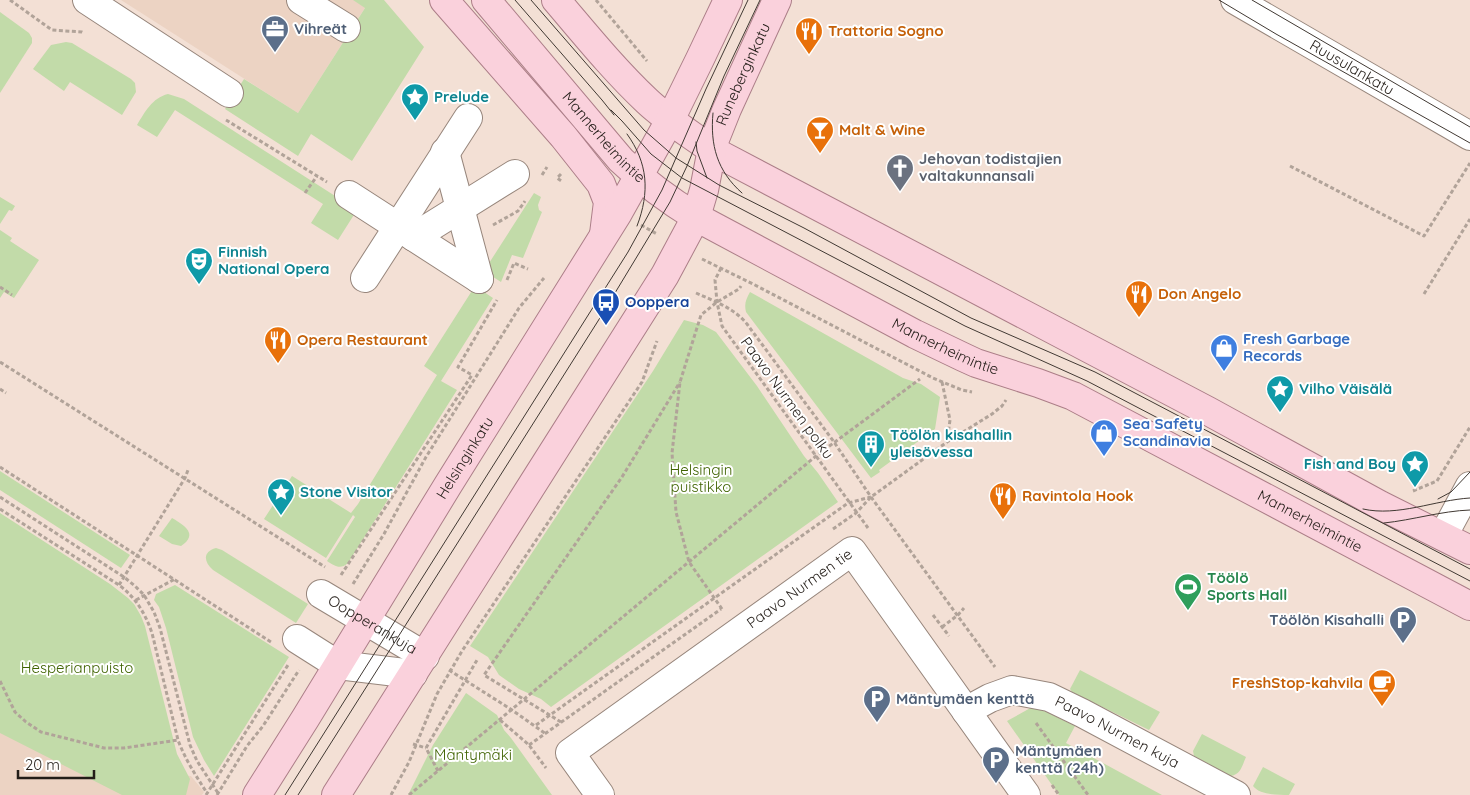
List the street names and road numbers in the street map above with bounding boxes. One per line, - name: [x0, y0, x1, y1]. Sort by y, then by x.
- street label: Runeberginkatu: [711, 20, 774, 128]
- street label: Ruusulankatu: [1306, 35, 1398, 99]
- street label: Mannerheimintie: [559, 88, 649, 187]
- street label: Mannerheimintie: [889, 313, 1001, 379]
- street label: Paavo Nurmen polku: [737, 333, 838, 462]
- street label: Helsinginkatu: [432, 413, 497, 502]
- street label: Mannerheimintie: [1255, 485, 1366, 556]
- street label: Paavo Nurmen tie: [743, 544, 856, 632]
- street label: Oopperankuja: [325, 590, 421, 658]
- street label: Paavo Nurmen kuja: [1052, 691, 1183, 772]

